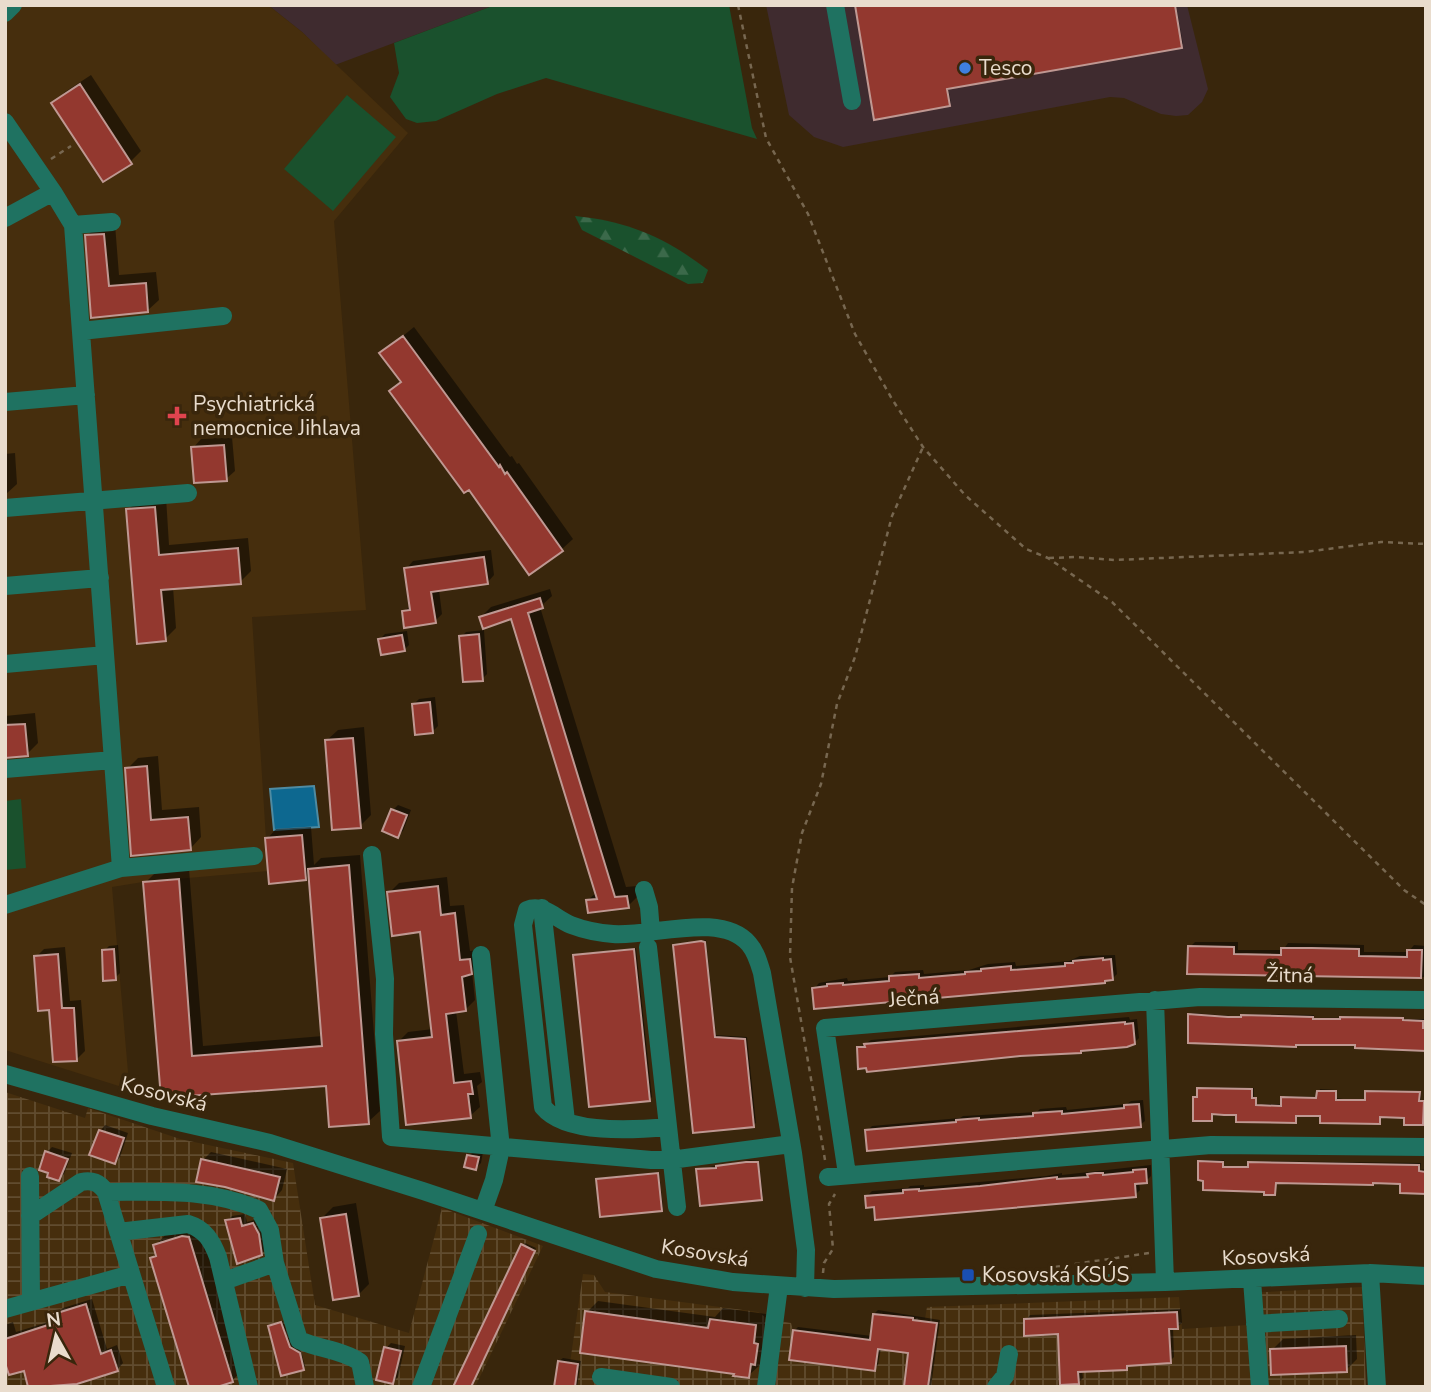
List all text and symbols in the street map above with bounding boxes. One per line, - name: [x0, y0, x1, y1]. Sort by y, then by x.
- place label: Tesco: [979, 54, 1033, 82]
- marker: Tesco: [957, 60, 973, 76]
- place label: Psychiatrická nemocnice Jihlava: [193, 390, 361, 442]
- marker: Psychiatrická nemocnice Jihlava: [167, 406, 187, 426]
- street label: Žitná: [1266, 961, 1314, 989]
- street label: Ječná: [887, 982, 940, 1014]
- street label: Kosovská: [118, 1070, 210, 1118]
- street label: Kosovská: [659, 1232, 751, 1274]
- street label: Kosovská: [1221, 1240, 1311, 1272]
- place label: Kosovská KSÚS: [982, 1261, 1130, 1289]
- marker: Kosovská KSÚS: [960, 1267, 976, 1283]
- north arrow: [21, 1301, 91, 1371]
- text: N: [45, 1306, 63, 1334]

